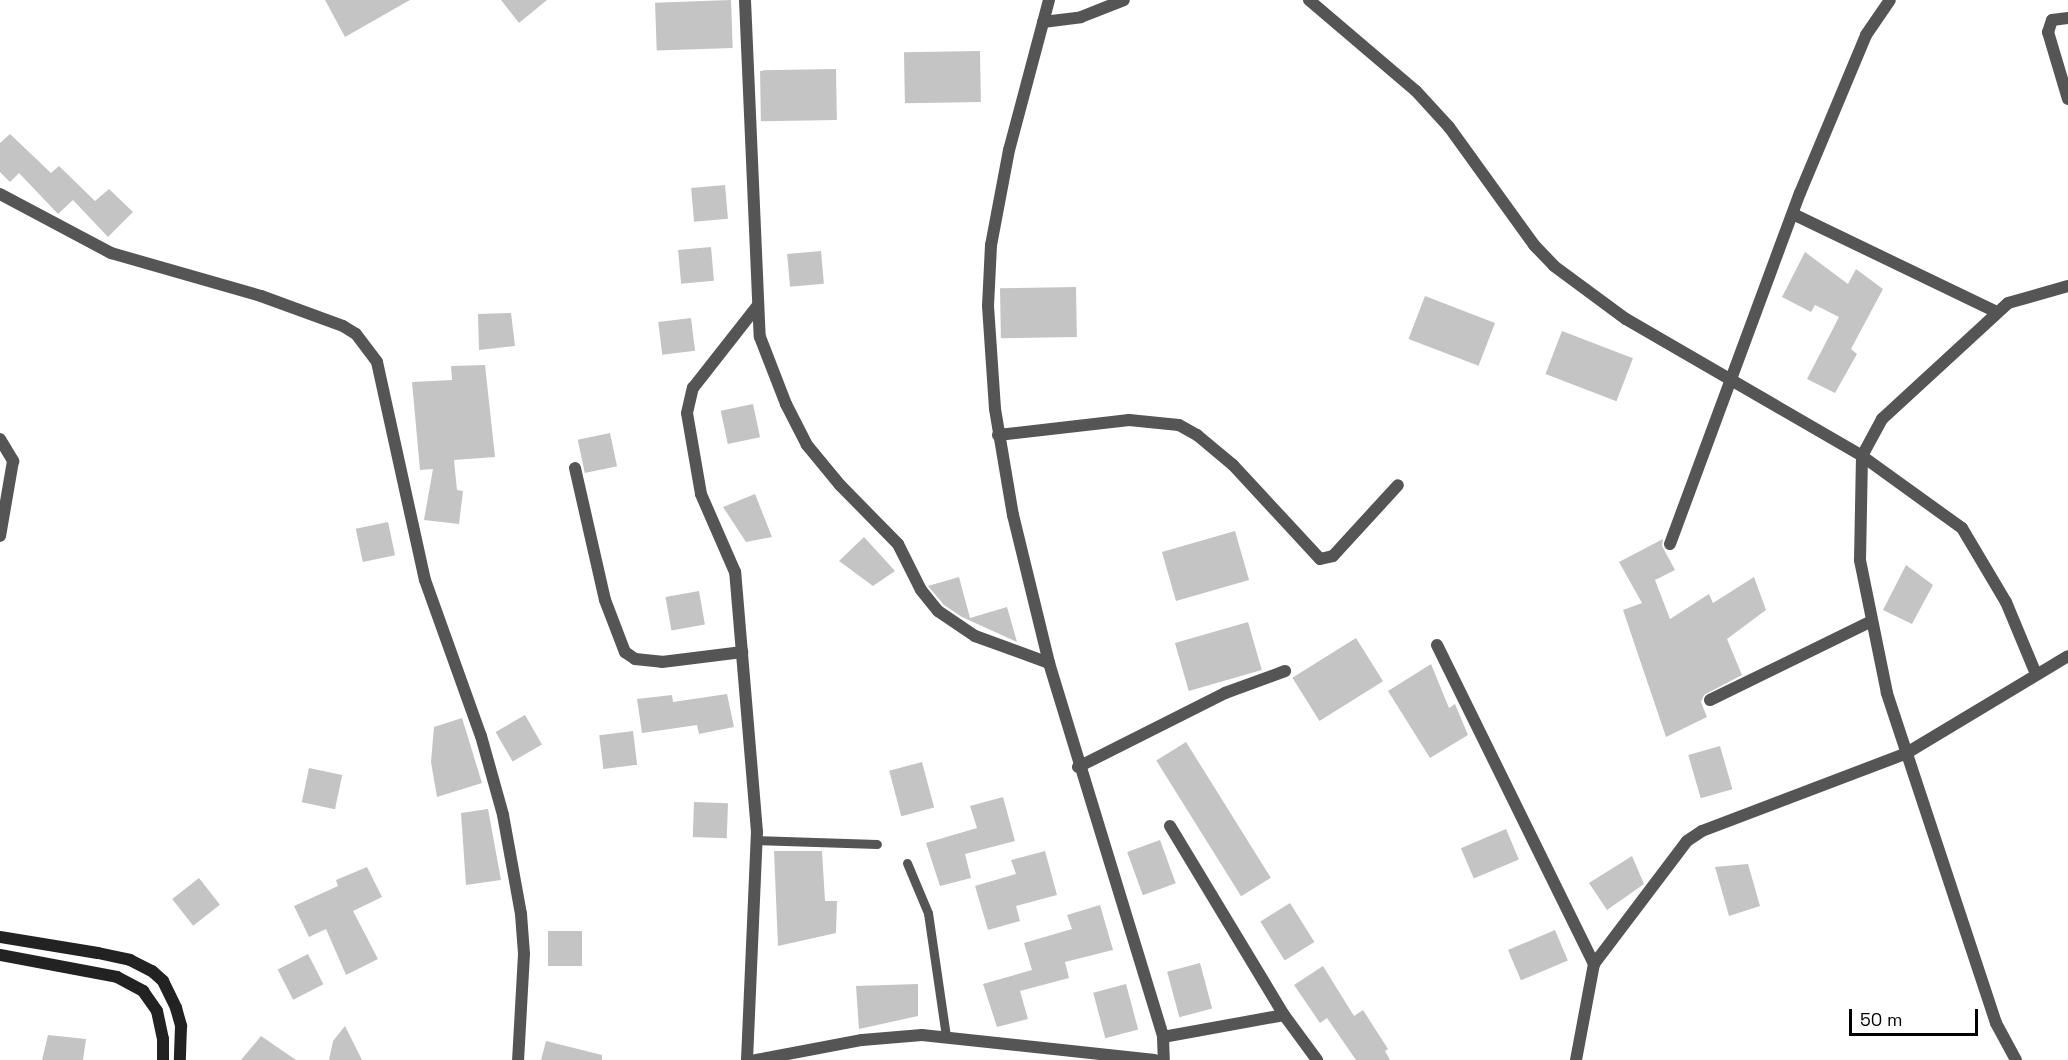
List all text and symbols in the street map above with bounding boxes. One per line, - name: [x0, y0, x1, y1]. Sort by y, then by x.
- scale bar: [1852, 997, 1981, 1035]
- text: 50 m: [1860, 1008, 1902, 1031]

